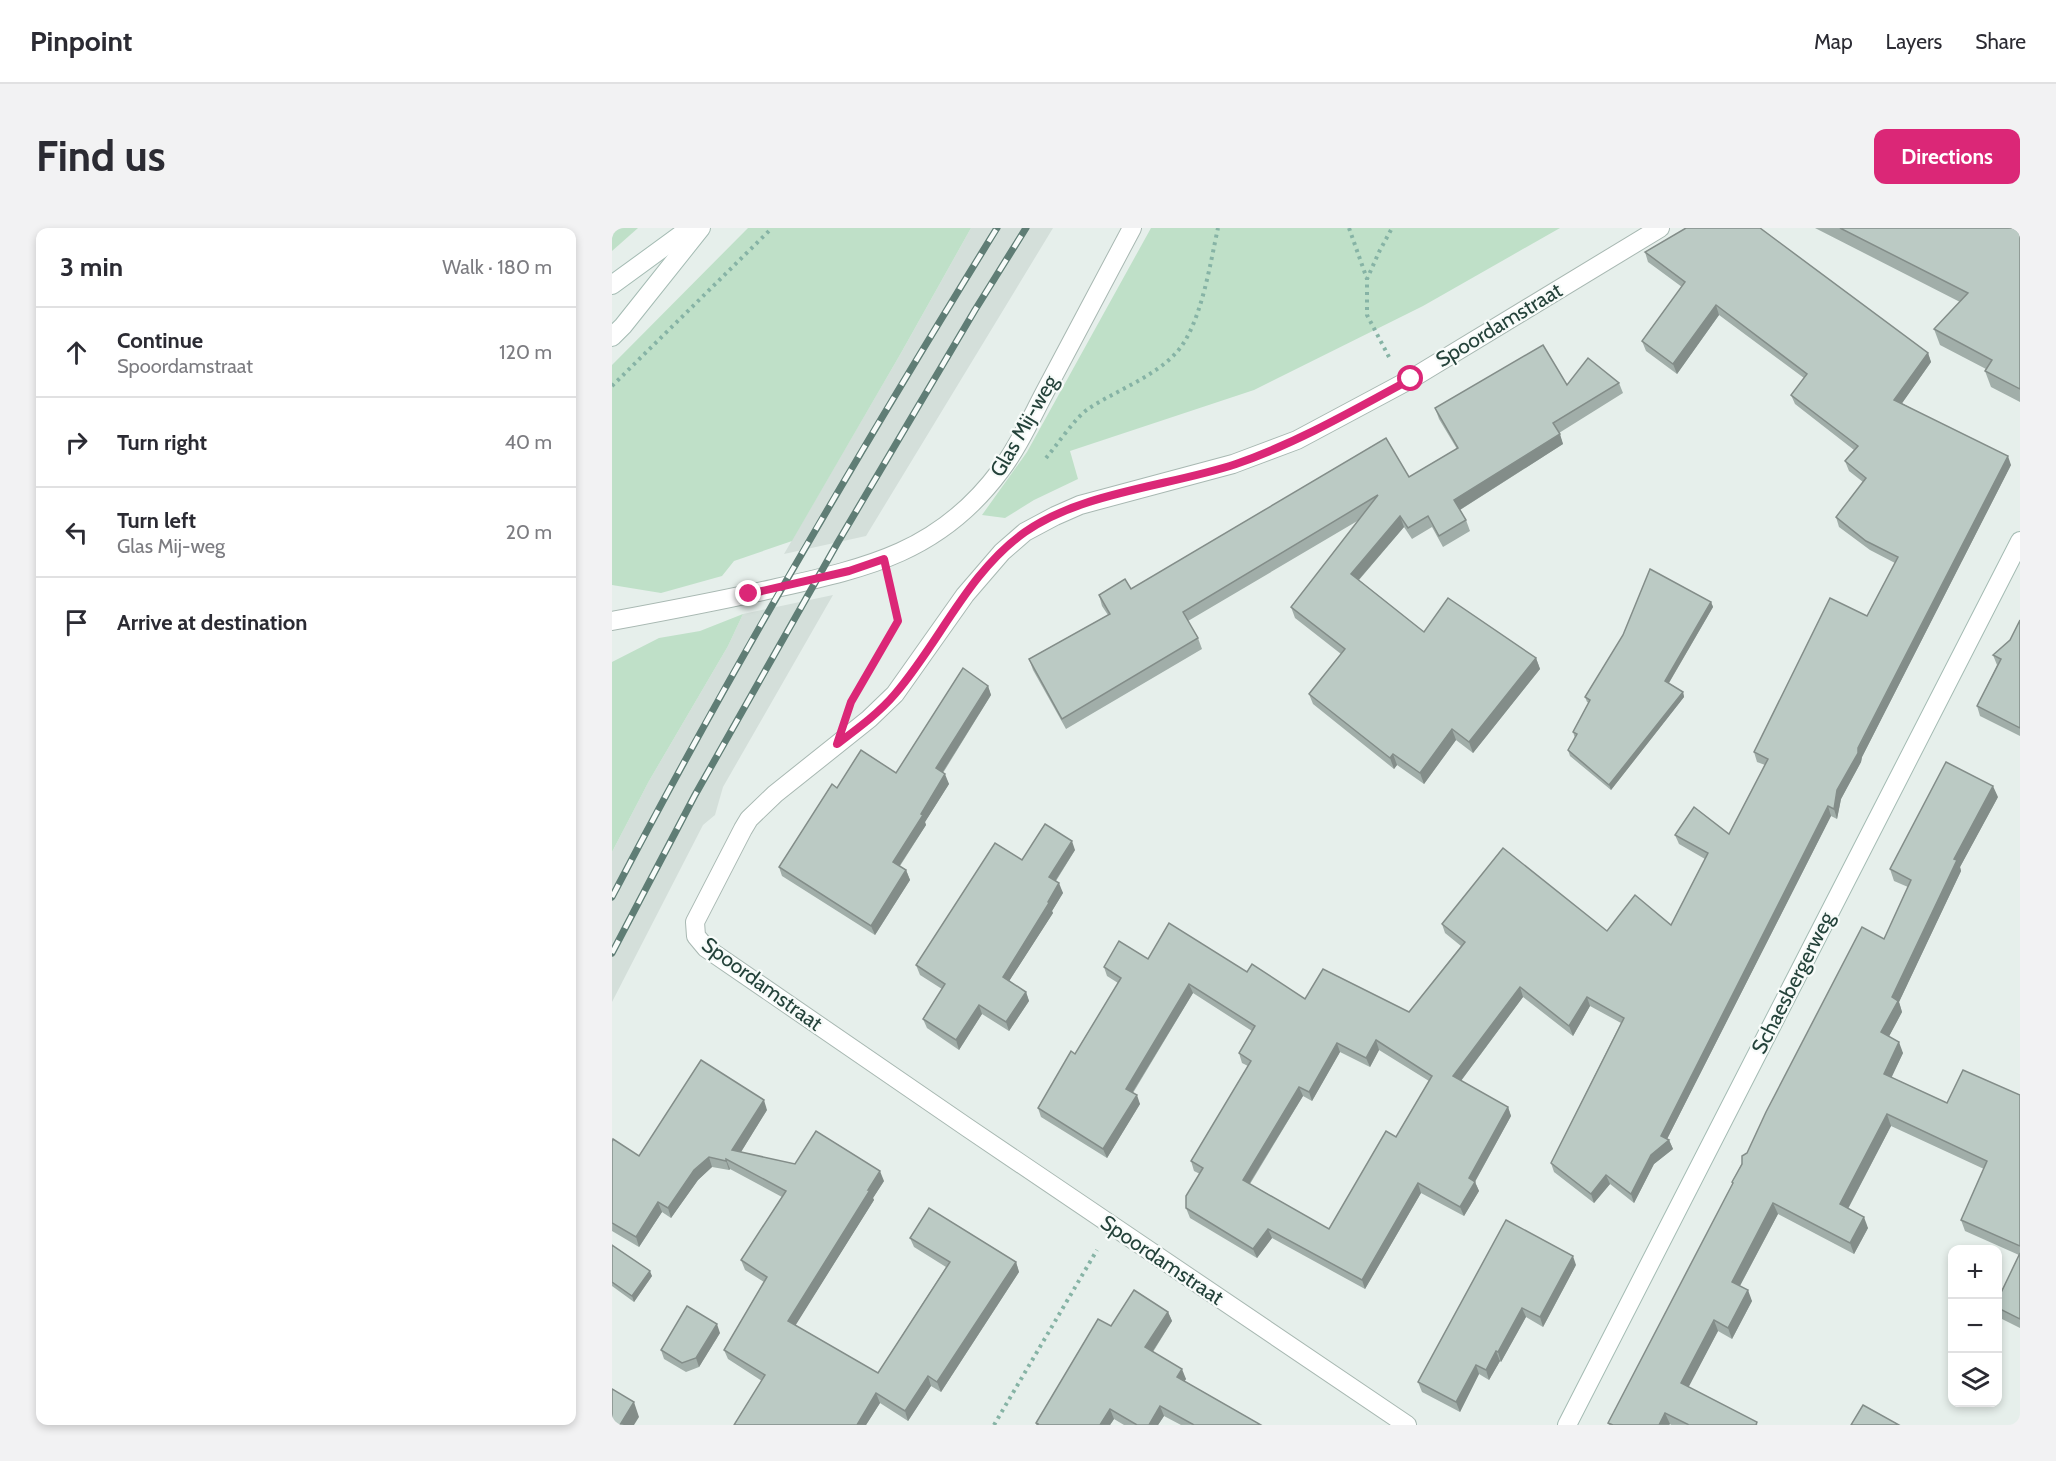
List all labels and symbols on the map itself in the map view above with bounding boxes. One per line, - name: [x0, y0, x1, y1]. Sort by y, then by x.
- street label: Spoordamstraat: [1431, 277, 1566, 372]
- route start: [1397, 365, 1423, 391]
- street label: Glas Mij-weg: [984, 370, 1064, 482]
- route end: [735, 580, 761, 606]
- street label: Schaesbergerweg: [1746, 907, 1839, 1058]
- street label: Spoordamstraat: [697, 932, 827, 1036]
- street label: Spoordamstraat: [1096, 1209, 1228, 1310]

